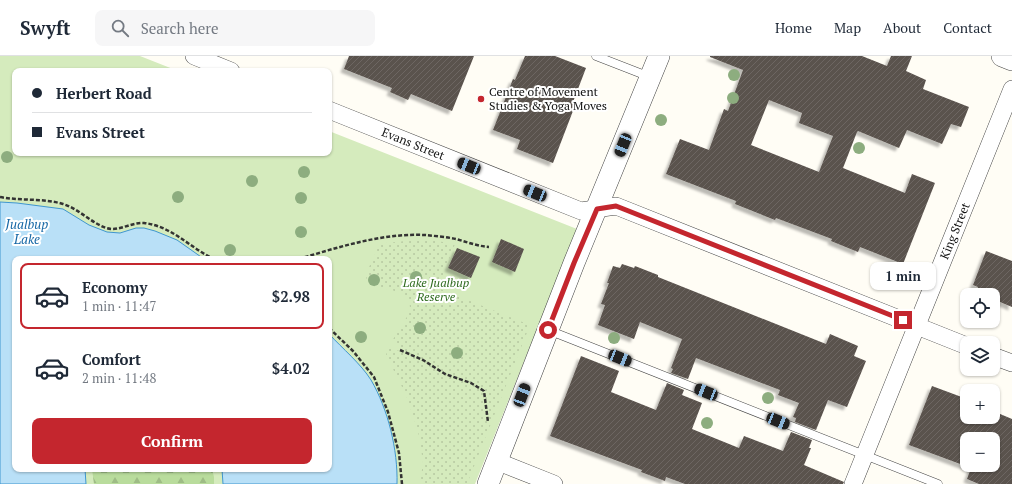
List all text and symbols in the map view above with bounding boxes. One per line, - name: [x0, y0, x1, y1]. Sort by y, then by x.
- search box: [95, 10, 375, 46]
- text: Swyft: [20, 15, 71, 40]
- icon: search: [109, 17, 131, 39]
- text: Search here: [141, 18, 219, 38]
- text: Home: [775, 18, 812, 37]
- text: Map: [834, 18, 861, 37]
- text: About: [883, 18, 921, 37]
- text: Contact: [943, 18, 992, 37]
- text: Herbert Road: [56, 83, 152, 103]
- place label: Centre of Movement Studies & Yoga Moves: [489, 84, 607, 113]
- marker: Centre of Movement Studies & Yoga Moves: [476, 94, 486, 104]
- text: Evans Street: [56, 122, 145, 142]
- street label: Evans Street: [380, 124, 447, 163]
- car: [613, 132, 633, 158]
- car: [456, 156, 482, 176]
- car: [522, 183, 548, 203]
- street label: King Street: [936, 200, 973, 261]
- water label: Jualbup Lake: [5, 215, 48, 248]
- callout: 1 min: [870, 262, 936, 290]
- text: 1 min: [885, 267, 921, 285]
- park label: Lake Jualbup Reserve: [402, 275, 470, 304]
- text: Economy: [82, 277, 147, 297]
- icon: car: [34, 278, 70, 314]
- text: $2.98: [272, 286, 310, 306]
- map controls: [960, 288, 1000, 472]
- button: locate: [960, 288, 1000, 328]
- text: 1 min · 11:47: [82, 297, 156, 315]
- route end: [894, 311, 912, 329]
- route start: [539, 321, 557, 339]
- button: layers: [960, 336, 1000, 376]
- car: [607, 348, 633, 368]
- text: Comfort: [82, 349, 141, 369]
- icon: car: [34, 350, 70, 386]
- text: $4.02: [272, 358, 310, 378]
- text: 2 min · 11:48: [82, 369, 156, 387]
- car: [512, 382, 532, 408]
- car: [693, 382, 719, 402]
- button: +: [960, 384, 1000, 424]
- car: [765, 411, 791, 431]
- button: Confirm: [32, 418, 312, 464]
- button: −: [960, 432, 1000, 472]

